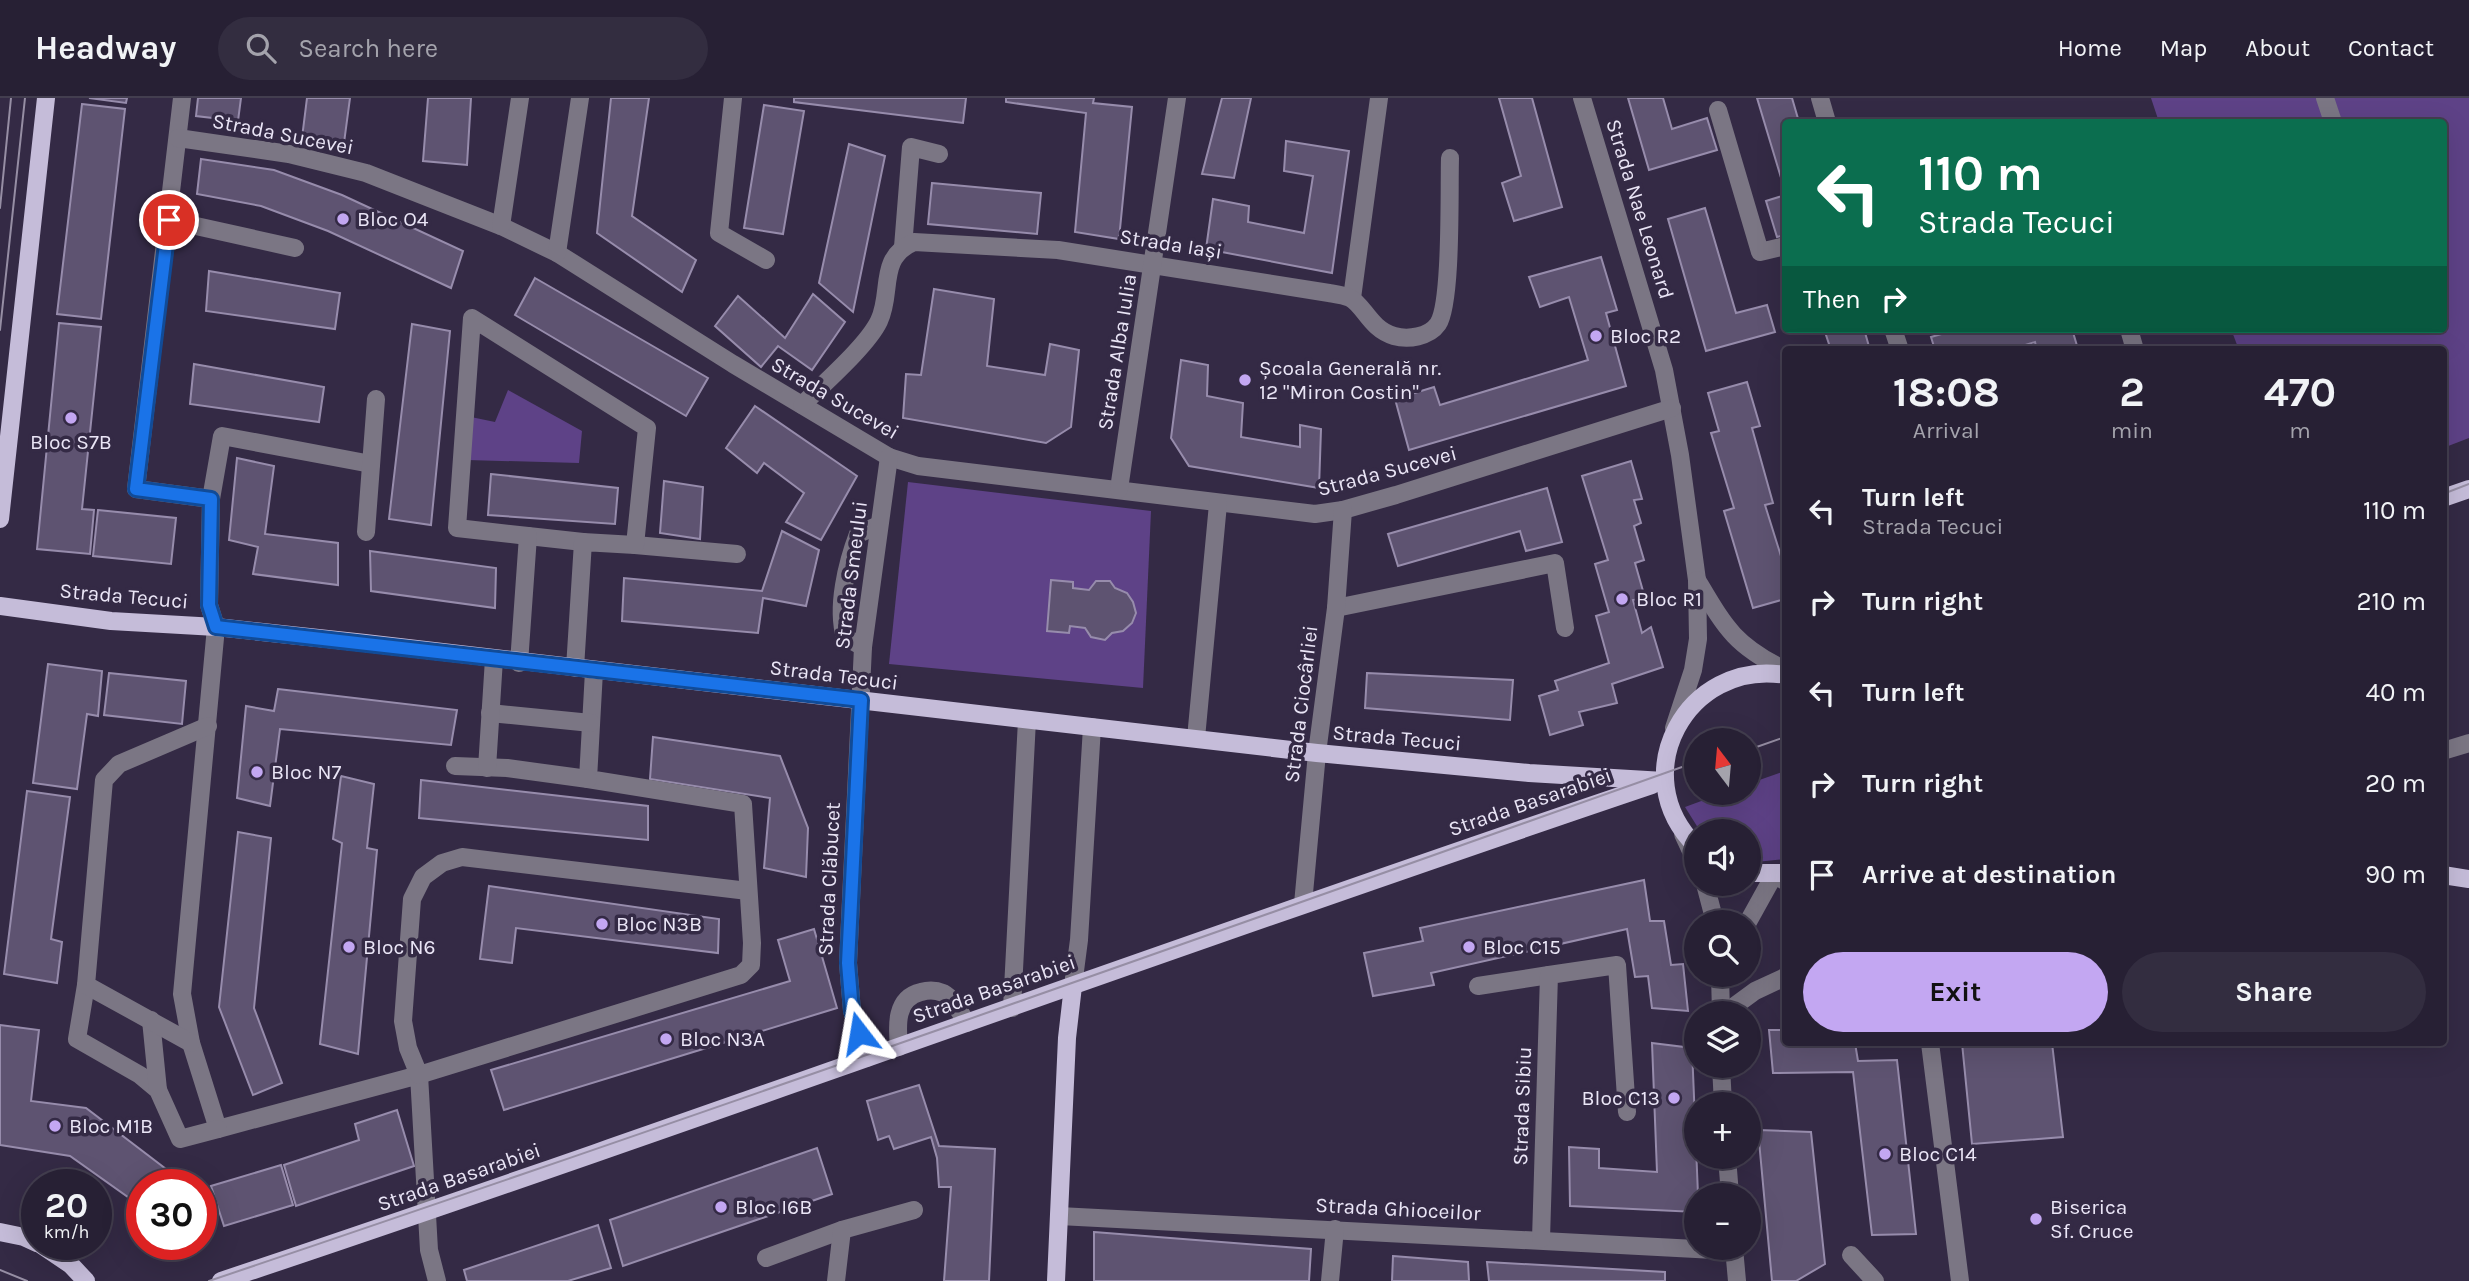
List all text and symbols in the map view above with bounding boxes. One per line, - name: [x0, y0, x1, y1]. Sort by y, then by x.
- search box: [218, 17, 708, 80]
- text: Headway: [35, 29, 176, 67]
- icon: search: [242, 29, 280, 67]
- text: Search here: [298, 33, 438, 64]
- text: Home: [2058, 34, 2122, 62]
- text: Map: [2160, 34, 2207, 62]
- text: About: [2245, 34, 2310, 62]
- text: Contact: [2348, 34, 2434, 62]
- street label: Strada Sucevei: [210, 109, 356, 159]
- street label: Strada Nae Leonard: [1601, 116, 1679, 302]
- text: 110 m: [1918, 145, 2043, 202]
- icon: left: [1803, 147, 1894, 238]
- pin: [139, 190, 199, 250]
- icon: arrive: [150, 201, 188, 239]
- text: Strada Tecuci: [1918, 204, 2115, 241]
- place label: Bloc O4: [357, 207, 429, 231]
- marker: Bloc O4: [335, 211, 351, 227]
- street label: Strada Iași: [1118, 224, 1224, 264]
- street label: Strada Alba Iulia: [1093, 272, 1141, 432]
- icon: right: [1875, 280, 1913, 318]
- text: Then: [1803, 284, 1861, 315]
- place label: Bloc R2: [1610, 324, 1681, 348]
- marker: Bloc R2: [1588, 328, 1604, 344]
- street label: Strada Sucevei: [767, 352, 903, 444]
- place label: Școala Generală nr. 12 "Miron Costin": [1259, 356, 1442, 404]
- text: 18:08: [1893, 367, 2000, 417]
- text: 2: [2119, 367, 2145, 417]
- text: 470: [2264, 367, 2336, 417]
- marker: Școala Generală nr. 12 "Miron Costin": [1237, 372, 1253, 388]
- marker: Bloc S7B: [63, 410, 79, 426]
- text: Arrival: [1913, 417, 1980, 444]
- text: min: [2111, 417, 2153, 444]
- text: m: [2289, 417, 2311, 444]
- place label: Bloc S7B: [30, 430, 112, 454]
- street label: Strada Sucevei: [1315, 441, 1459, 501]
- text: Turn left: [1862, 482, 1964, 513]
- icon: left: [1803, 492, 1841, 530]
- text: 110 m: [2363, 495, 2426, 526]
- street label: Strada Smeului: [830, 499, 872, 651]
- text: Strada Tecuci: [1862, 513, 2003, 540]
- street label: Strada Tecuci: [59, 578, 189, 614]
- icon: right: [1803, 583, 1841, 621]
- text: Turn right: [1862, 586, 1983, 617]
- text: 210 m: [2356, 586, 2426, 617]
- place label: Bloc R1: [1636, 587, 1702, 611]
- marker: Bloc R1: [1614, 591, 1630, 607]
- street label: Strada Ciocârliei: [1279, 624, 1323, 784]
- street label: Strada Tecuci: [768, 655, 900, 695]
- icon: left: [1803, 674, 1841, 712]
- text: Turn left: [1862, 677, 1964, 708]
- text: 40 m: [2366, 677, 2426, 708]
- street label: Strada Tecuci: [1332, 720, 1462, 756]
- north arrow: [1684, 728, 1760, 805]
- map controls: [1684, 728, 1761, 1260]
- place label: Bloc N7: [271, 760, 342, 784]
- street label: Strada Basarabiei: [1445, 763, 1615, 841]
- marker: Bloc N7: [249, 764, 265, 780]
- icon: right: [1803, 765, 1841, 803]
- text: Turn right: [1862, 768, 1983, 799]
- text: 20 m: [2365, 768, 2426, 799]
- street label: Strada Clăbucet: [813, 802, 845, 956]
- button: sound: [1684, 819, 1761, 896]
- icon: arrive: [1803, 856, 1841, 894]
- text: Arrive at destination: [1862, 859, 2116, 890]
- text: 90 m: [2365, 859, 2426, 890]
- button: search: [1684, 910, 1761, 987]
- place label: Bloc N3B: [616, 912, 702, 936]
- marker: Bloc N3B: [594, 916, 610, 932]
- place label: Bloc N6: [363, 935, 436, 959]
- place label: Bloc C15: [1483, 935, 1561, 959]
- marker: Bloc N6: [341, 939, 357, 955]
- marker: Bloc C15: [1461, 939, 1477, 955]
- street label: Strada Basarabiei: [909, 950, 1079, 1028]
- button: Exit: [1803, 952, 2108, 1032]
- button: Share: [2122, 952, 2426, 1032]
- position arrow: [822, 996, 896, 1070]
- button: layers: [1684, 1001, 1761, 1078]
- place label: Bloc N3A: [680, 1027, 765, 1051]
- marker: Bloc N3A: [658, 1031, 674, 1047]
- street label: Strada Sibiu: [1508, 1046, 1536, 1166]
- place label: Bloc C13: [1582, 1086, 1660, 1110]
- marker: Bloc C13: [1666, 1090, 1682, 1106]
- button: +: [1684, 1092, 1761, 1169]
- place label: Bloc M1B: [69, 1114, 153, 1138]
- marker: Bloc M1B: [47, 1118, 63, 1134]
- street label: Strada Basarabiei: [374, 1138, 544, 1216]
- place label: Bloc C14: [1899, 1142, 1977, 1166]
- marker: Bloc C14: [1877, 1146, 1893, 1162]
- speed limit sign: 30: [126, 1169, 217, 1260]
- button: −: [1684, 1183, 1761, 1260]
- text: 20: [45, 1185, 88, 1226]
- street label: Strada Ghioceilor: [1315, 1193, 1482, 1225]
- place label: Bloc I6B: [735, 1195, 812, 1219]
- place label: Biserica Sf. Cruce: [2050, 1195, 2133, 1243]
- marker: Bloc I6B: [713, 1199, 729, 1215]
- marker: Biserica Sf. Cruce: [2028, 1211, 2044, 1227]
- text: km/h: [44, 1221, 89, 1243]

